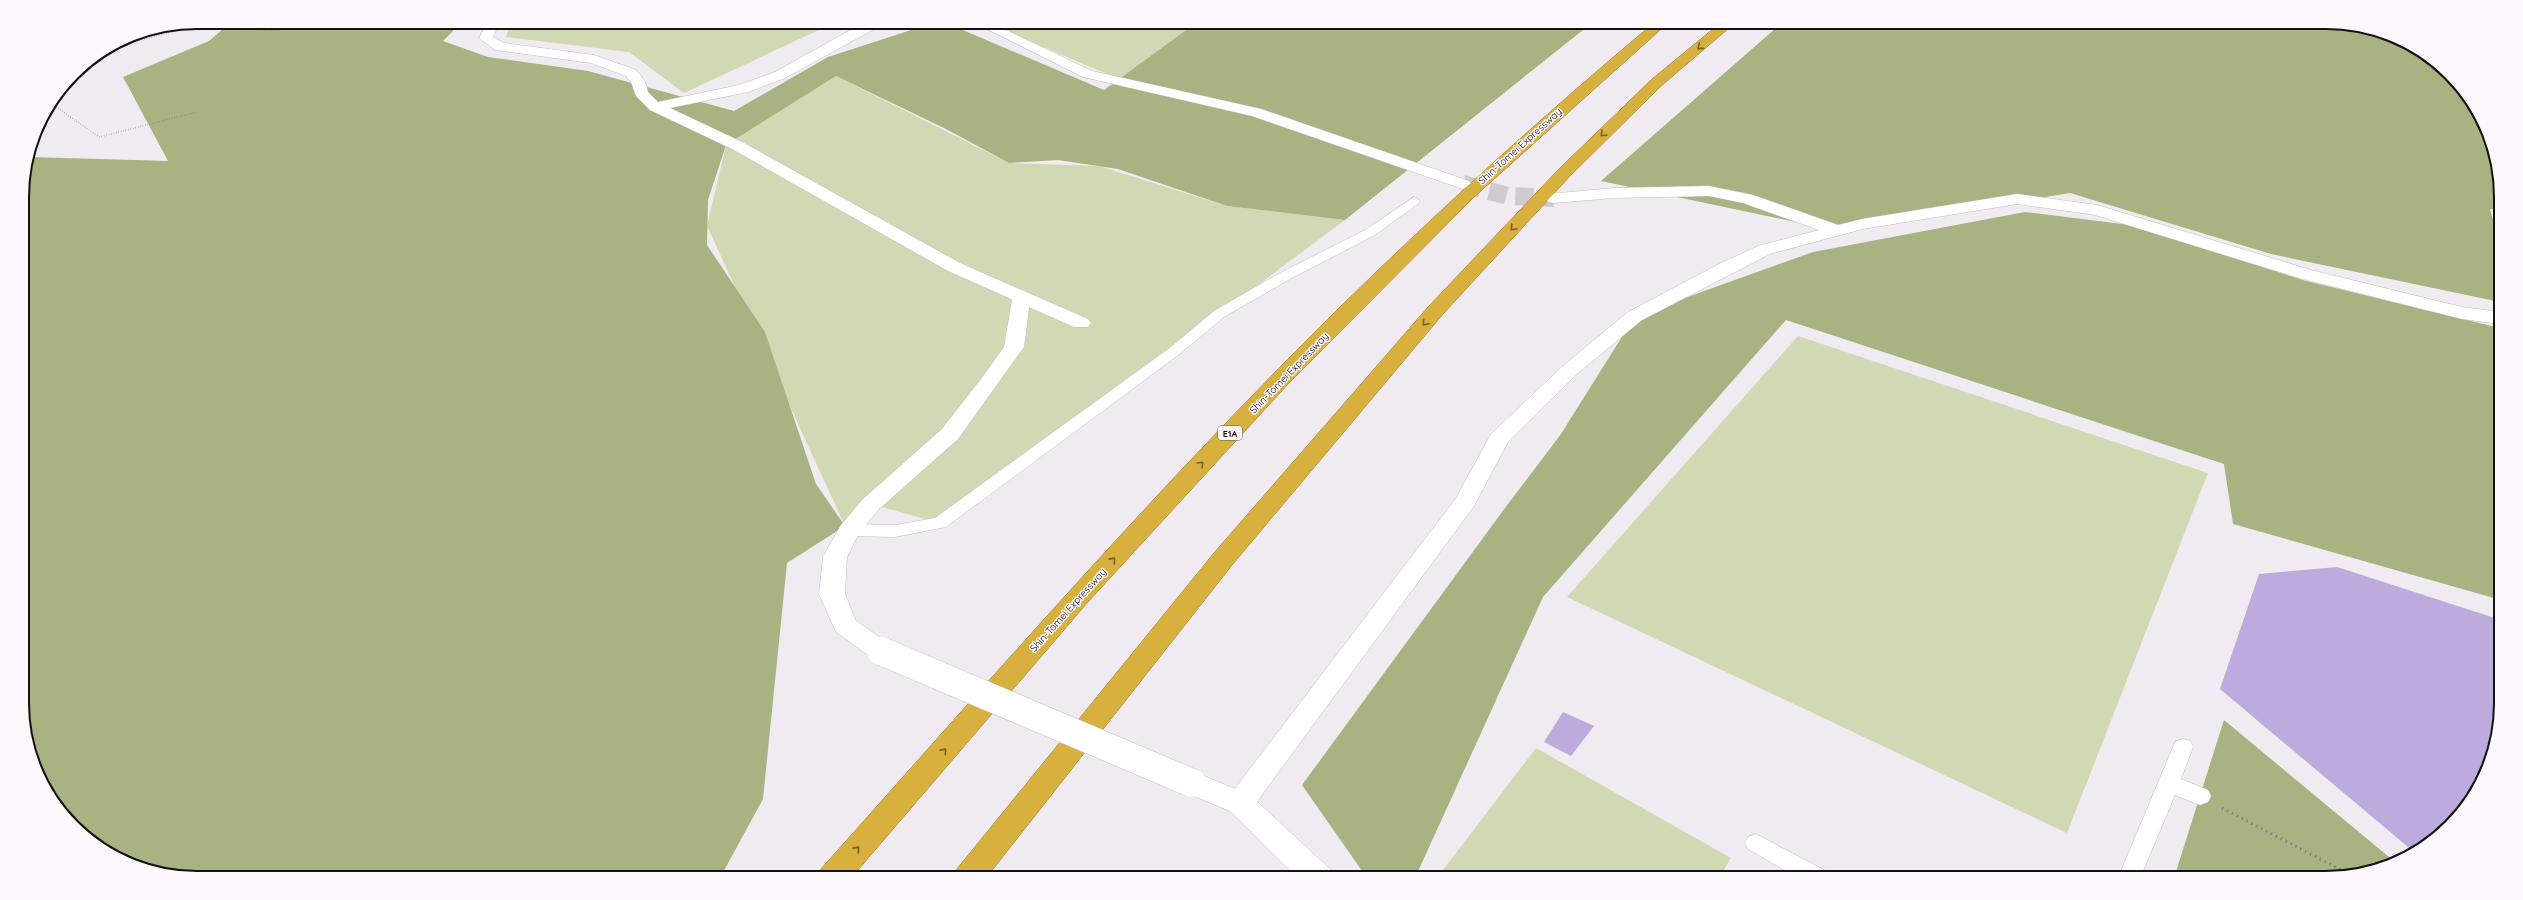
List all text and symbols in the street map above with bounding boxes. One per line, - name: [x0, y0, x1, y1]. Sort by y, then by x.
- one-way arrow: [1697, 42, 1704, 49]
- street label: Shin-Tomei Expressway: [1475, 105, 1565, 187]
- one-way arrow: [1600, 130, 1608, 137]
- one-way arrow: [1511, 223, 1518, 230]
- one-way arrow: [1422, 318, 1429, 326]
- street label: Shin-Tomei Expressway: [1247, 330, 1331, 416]
- road number: E1A: [1218, 426, 1242, 440]
- one-way arrow: [1196, 461, 1204, 469]
- one-way arrow: [1109, 557, 1116, 564]
- street label: Shin-Tomei Expressway: [1027, 565, 1109, 655]
- one-way arrow: [939, 749, 946, 756]
- one-way arrow: [853, 846, 860, 853]

